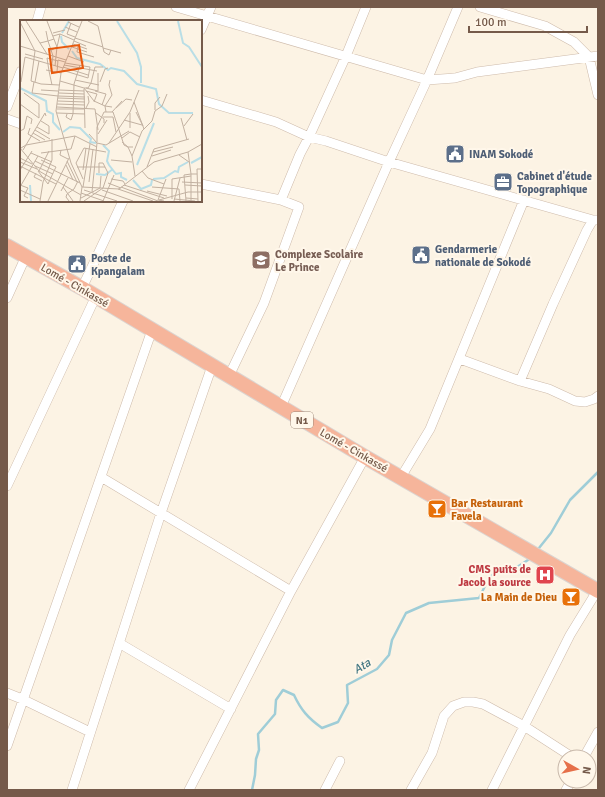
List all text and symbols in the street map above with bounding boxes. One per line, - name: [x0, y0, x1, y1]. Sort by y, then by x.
- scale bar: [469, 8, 587, 34]
- text: 100 m: [475, 15, 507, 30]
- inset map: [20, 20, 202, 202]
- public building icon: INAM Sokodé: [444, 143, 466, 165]
- place label: INAM Sokodé: [469, 148, 534, 161]
- place label: Cabinet d'étude Topographique: [517, 170, 593, 196]
- office icon: Cabinet d'étude Topographique: [492, 171, 514, 193]
- place label: Gendarmerie nationale de Sokodé: [435, 243, 532, 269]
- public building icon: Gendarmerie nationale de Sokodé: [410, 244, 432, 266]
- place label: Complexe Scolaire Le Prince: [275, 248, 364, 274]
- school or university icon: Complexe Scolaire Le Prince: [250, 249, 272, 271]
- place label: Poste de Kpangalam: [91, 252, 145, 278]
- public building icon: Poste de Kpangalam: [66, 253, 88, 275]
- street label: Lomé - Cinkassé: [39, 261, 111, 310]
- road number: N1: [291, 412, 313, 428]
- street label: Lomé - Cinkassé: [318, 426, 390, 475]
- place label: Bar Restaurant Favela: [451, 497, 523, 523]
- bar icon: Bar Restaurant Favela: [426, 498, 448, 520]
- place label: CMS puits de Jacob la source: [458, 563, 532, 589]
- hospital icon: CMS puits de Jacob la source: [534, 564, 556, 586]
- bar icon: La Main de Dieu: [560, 586, 582, 608]
- place label: La Main de Dieu: [481, 591, 557, 604]
- water label: Ata: [351, 655, 374, 677]
- north arrow: [557, 749, 597, 789]
- text: N: [579, 766, 593, 775]

